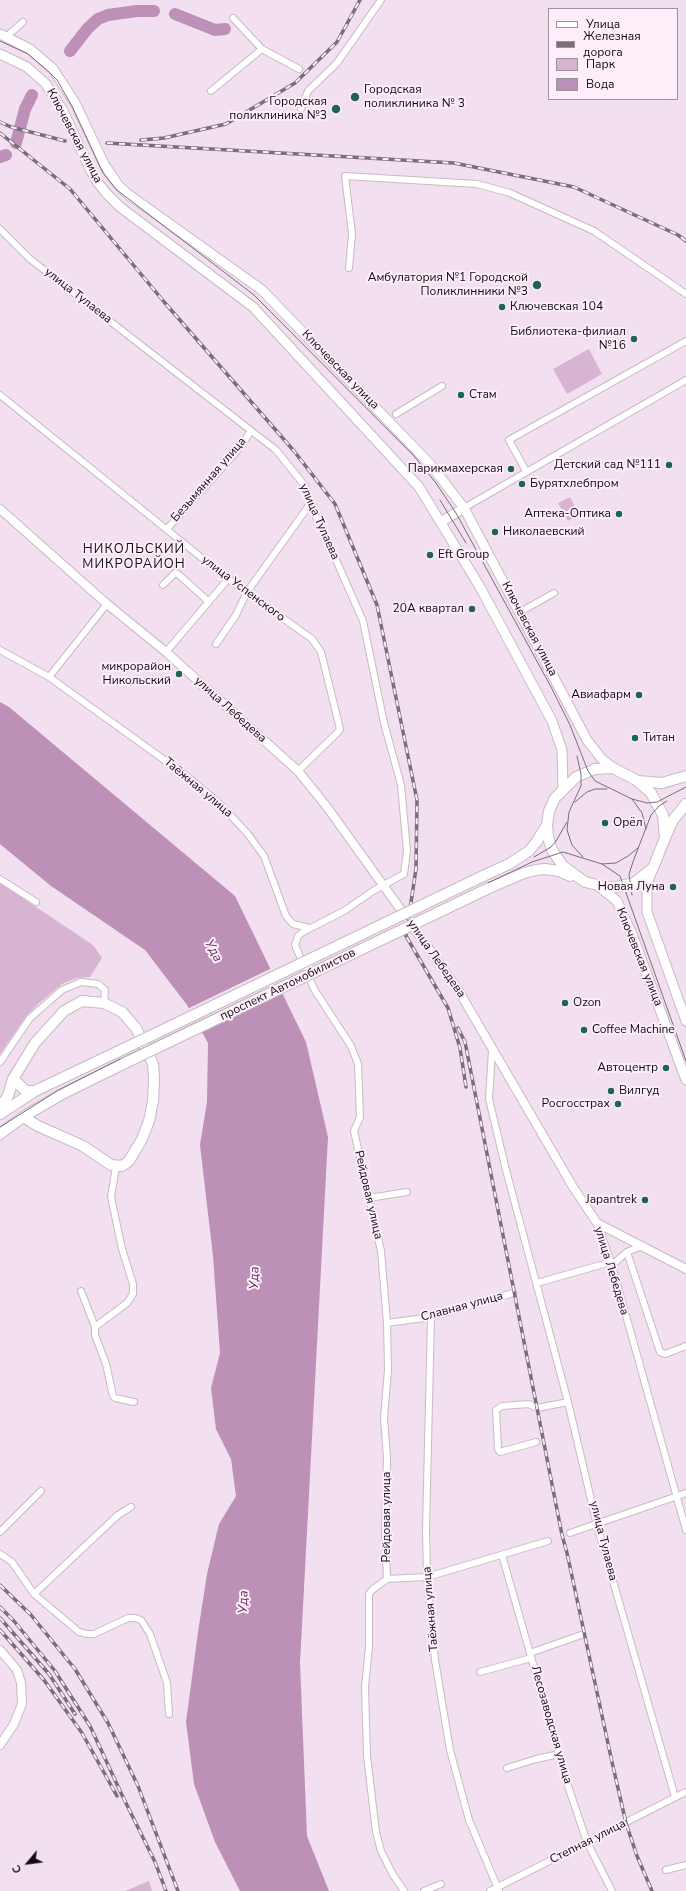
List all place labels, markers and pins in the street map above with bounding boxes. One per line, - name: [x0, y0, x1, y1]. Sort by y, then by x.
- place label: Городская поликлиника № 3: [364, 83, 465, 111]
- marker: Городская поликлиника № 3: [349, 91, 361, 103]
- place label: Городская поликлиника №3: [229, 95, 327, 123]
- marker: Городская поликлиника №3: [330, 103, 342, 115]
- place label: Амбулатория №1 Городской Поликлинники №3: [368, 271, 528, 299]
- marker: Амбулатория №1 Городской Поликлинники №3: [531, 279, 543, 291]
- place label: Ключевская 104: [510, 300, 603, 314]
- marker: Ключевская 104: [497, 302, 507, 312]
- place label: Библиотека-филиал №16: [510, 325, 626, 353]
- marker: Библиотека-филиал №16: [629, 334, 639, 344]
- place label: Стам: [469, 388, 497, 402]
- marker: Стам: [456, 390, 466, 400]
- place label: Детский сад №111: [554, 458, 661, 472]
- marker: Детский сад №111: [664, 460, 674, 470]
- place label: Парикмахерская: [408, 462, 503, 476]
- marker: Парикмахерская: [506, 464, 516, 474]
- place label: Бурятхлебпром: [530, 477, 619, 491]
- marker: Бурятхлебпром: [517, 479, 527, 489]
- place label: Аптека-Оптика: [524, 507, 611, 521]
- marker: Аптека-Оптика: [614, 509, 624, 519]
- place label: Николаевский: [503, 525, 585, 539]
- marker: Николаевский: [490, 527, 500, 537]
- place label: Eft Group: [438, 548, 489, 562]
- marker: Eft Group: [425, 550, 435, 560]
- place label: 20А квартал: [393, 602, 464, 616]
- marker: 20А квартал: [467, 604, 477, 614]
- place label: микрорайон Никольский: [101, 660, 171, 688]
- marker: микрорайон Никольский: [174, 669, 184, 679]
- place label: Авиафарм: [571, 688, 631, 702]
- marker: Авиафарм: [634, 690, 644, 700]
- place label: Титан: [643, 731, 675, 745]
- marker: Титан: [630, 733, 640, 743]
- place label: Орёл: [613, 816, 643, 830]
- marker: Орёл: [600, 818, 610, 828]
- place label: Новая Луна: [598, 880, 665, 894]
- marker: Новая Луна: [668, 882, 678, 892]
- place label: Ozon: [573, 996, 601, 1010]
- marker: Ozon: [560, 998, 570, 1008]
- place label: Coffee Machine: [592, 1023, 675, 1037]
- marker: Coffee Machine: [579, 1025, 589, 1035]
- place label: Автоцентр: [597, 1061, 658, 1075]
- marker: Автоцентр: [661, 1063, 671, 1073]
- place label: Вилгуд: [619, 1084, 659, 1098]
- marker: Вилгуд: [606, 1086, 616, 1096]
- place label: Росгосстрах: [541, 1097, 610, 1111]
- marker: Росгосстрах: [613, 1099, 623, 1109]
- place label: Japantrek: [586, 1193, 637, 1207]
- marker: Japantrek: [640, 1195, 650, 1205]

